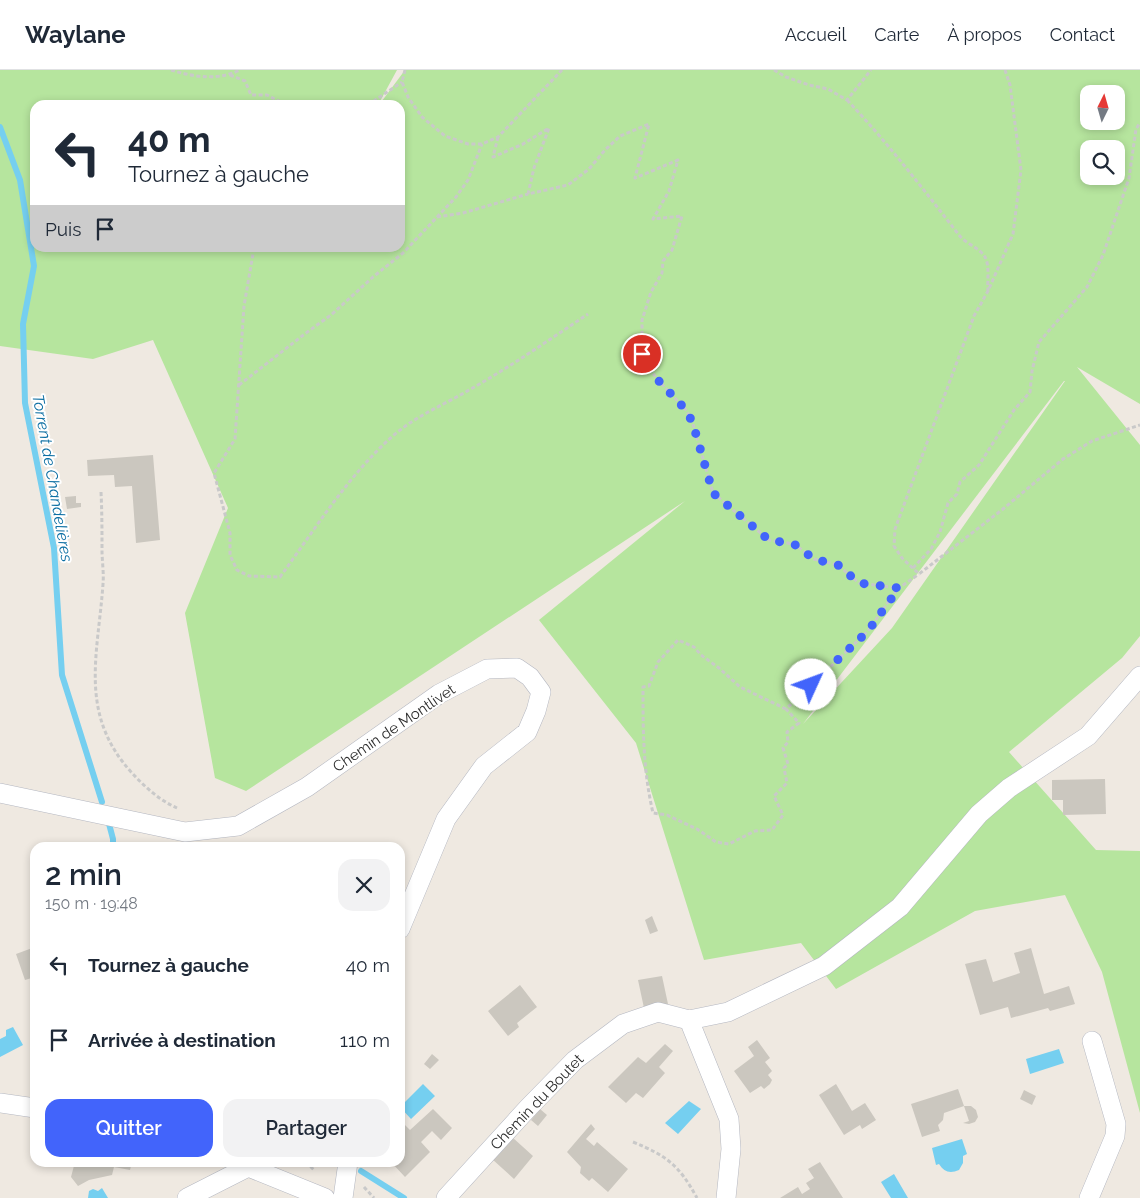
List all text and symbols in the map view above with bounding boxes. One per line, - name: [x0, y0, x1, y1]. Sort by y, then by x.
- text: Waylane: [25, 20, 126, 49]
- text: Accueil: [785, 24, 846, 45]
- text: Carte: [874, 24, 919, 45]
- text: À propos: [947, 24, 1022, 45]
- text: Contact: [1050, 24, 1115, 45]
- north arrow: [1080, 85, 1125, 130]
- map controls: [1080, 85, 1125, 185]
- text: 40 m: [128, 119, 210, 160]
- icon: left: [45, 120, 110, 185]
- button: search: [1080, 140, 1125, 185]
- text: Tournez à gauche: [128, 161, 309, 187]
- icon: arrive: [91, 215, 119, 243]
- text: Puis: [45, 218, 81, 240]
- pin: [621, 333, 663, 375]
- icon: arrive: [628, 340, 656, 368]
- water label: Torrent de Chandelières: [28, 393, 77, 564]
- position arrow: [784, 658, 836, 710]
- street label: Chemin de Montlivet: [329, 680, 459, 776]
- text: 2 min: [45, 857, 122, 892]
- button: close: [338, 859, 390, 911]
- text: 150 m · 19:48: [45, 894, 138, 913]
- icon: left: [45, 951, 73, 979]
- text: Tournez à gauche: [88, 954, 249, 976]
- text: 40 m: [346, 954, 390, 976]
- icon: arrive: [45, 1026, 73, 1054]
- text: Arrivée à destination: [88, 1029, 276, 1051]
- text: 110 m: [340, 1029, 390, 1051]
- street label: Chemin du Boutet: [487, 1050, 587, 1154]
- button: Quitter: [45, 1099, 213, 1157]
- button: Partager: [223, 1099, 390, 1157]

